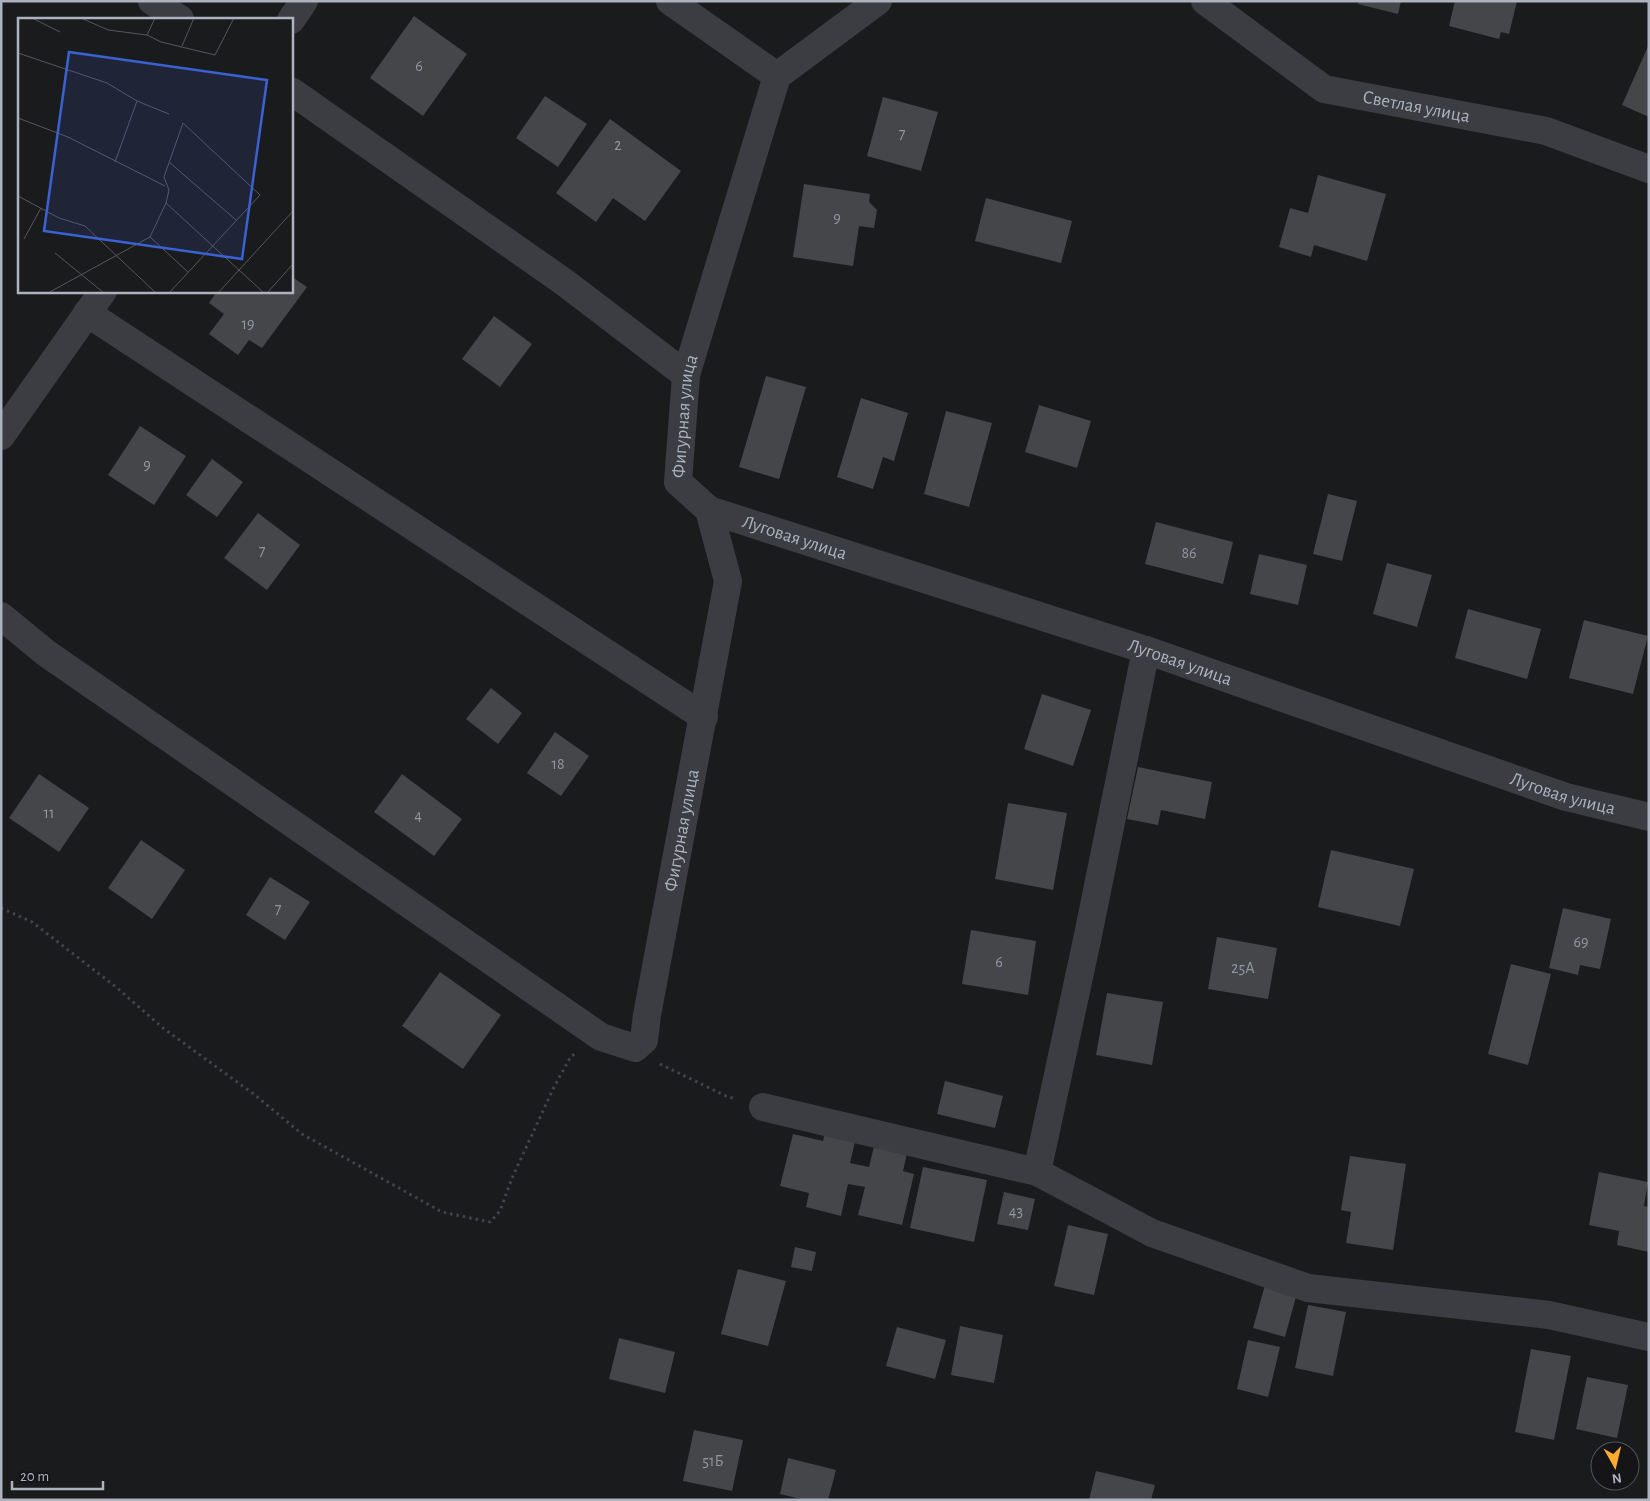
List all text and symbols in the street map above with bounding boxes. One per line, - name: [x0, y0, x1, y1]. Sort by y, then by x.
- inset map: [18, 18, 292, 292]
- house number: 6: [415, 58, 423, 74]
- street label: Светлая улица: [1361, 87, 1472, 126]
- house number: 7: [899, 126, 906, 142]
- house number: 2: [614, 137, 622, 153]
- house number: 9: [833, 210, 841, 226]
- house number: 19: [241, 316, 255, 332]
- street label: Фигурная улица: [669, 352, 701, 479]
- house number: 9: [143, 457, 151, 473]
- street label: Луговая улица: [740, 512, 850, 563]
- house number: 7: [259, 543, 266, 559]
- house number: 86: [1181, 545, 1197, 561]
- street label: Луговая улица: [1126, 635, 1235, 689]
- house number: 18: [551, 756, 565, 772]
- street label: Фигурная улица: [661, 767, 702, 893]
- street label: Луговая улица: [1508, 769, 1618, 818]
- house number: 11: [43, 805, 55, 821]
- house number: 4: [414, 807, 422, 823]
- house number: 7: [275, 901, 282, 917]
- house number: 69: [1573, 934, 1589, 950]
- house number: 6: [995, 954, 1003, 970]
- house number: 25А: [1231, 960, 1255, 976]
- house number: 43: [1009, 1203, 1023, 1219]
- north arrow: [1590, 1441, 1640, 1491]
- house number: 51Б: [702, 1453, 724, 1469]
- scale bar: [12, 1458, 104, 1490]
- text: 20 m: [20, 1469, 49, 1484]
- text: N: [1611, 1470, 1622, 1485]

